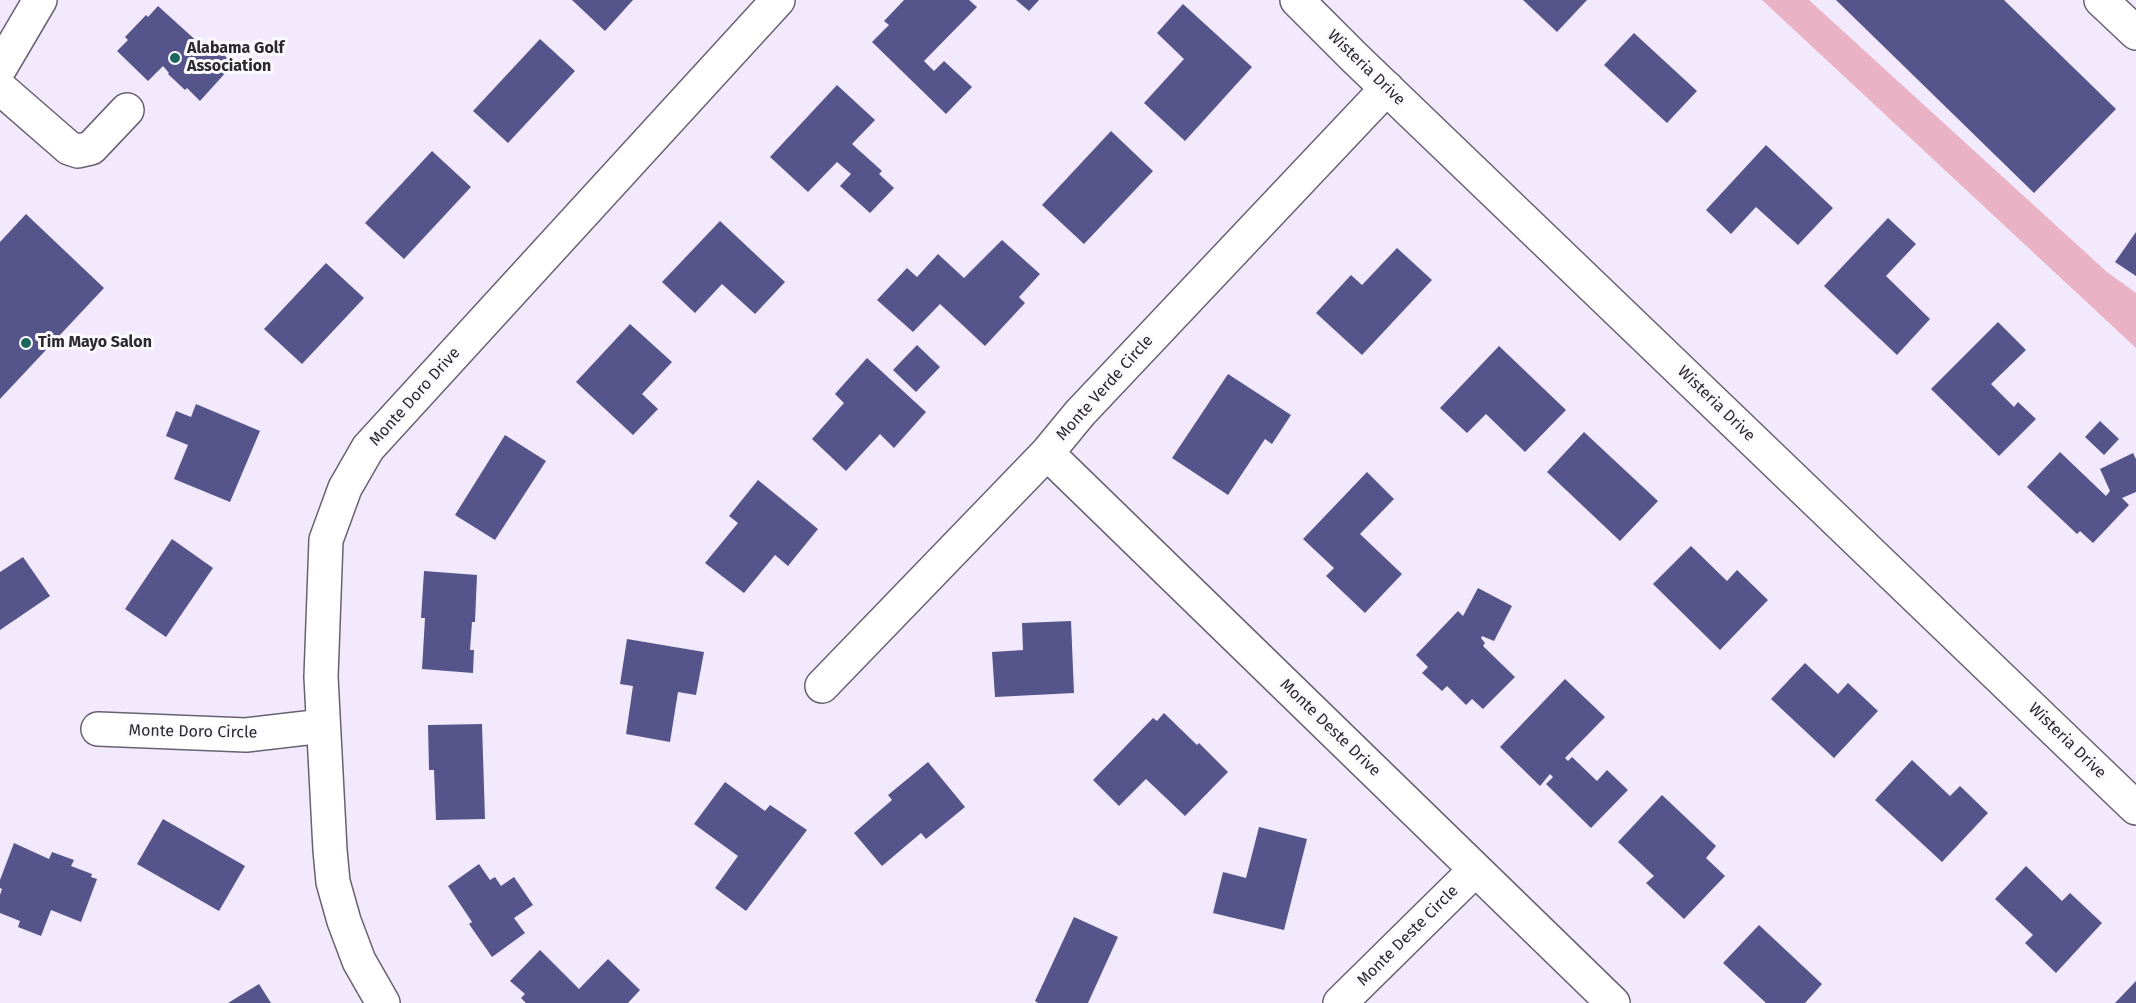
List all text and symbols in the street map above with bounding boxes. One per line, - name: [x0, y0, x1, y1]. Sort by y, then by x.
- street label: Wisteria Drive: [1323, 26, 1409, 110]
- place label: Alabama Golf Association: [187, 39, 284, 77]
- marker: Alabama Golf Association: [168, 51, 182, 65]
- street label: Monte Verde Circle: [1053, 331, 1157, 445]
- place label: Tim Mayo Salon: [38, 333, 152, 353]
- marker: Tim Mayo Salon: [19, 336, 33, 350]
- street label: Monte Doro Drive: [366, 344, 464, 450]
- street label: Wisteria Drive: [1673, 362, 1759, 446]
- street label: Monte Deste Drive: [1276, 675, 1384, 781]
- street label: Wisteria Drive: [2024, 699, 2110, 783]
- street label: Monte Doro Circle: [128, 721, 258, 743]
- street label: Monte Deste Circle: [1354, 882, 1462, 990]

